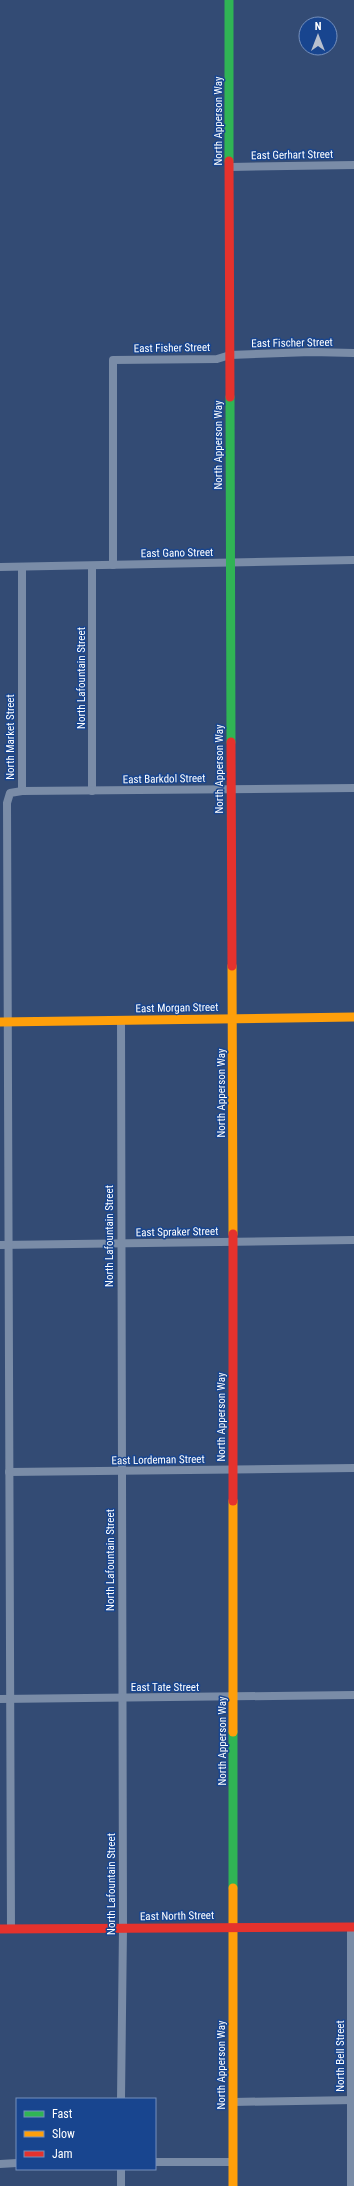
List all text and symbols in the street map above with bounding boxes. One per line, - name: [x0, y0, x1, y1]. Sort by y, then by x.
- north arrow: [298, 16, 338, 56]
- text: N: [315, 20, 322, 33]
- street label: North Apperson Way: [212, 76, 225, 166]
- street label: East Gerhart Street: [251, 148, 333, 162]
- street label: East Fischer Street: [251, 336, 333, 350]
- street label: East Fisher Street: [134, 341, 210, 355]
- street label: North Apperson Way: [212, 400, 225, 490]
- street label: East Gano Street: [141, 546, 213, 560]
- street label: North Lafountain Street: [75, 627, 88, 729]
- street label: North Market Street: [4, 694, 17, 780]
- street label: North Apperson Way: [213, 724, 226, 814]
- street label: East Barkdol Street: [122, 772, 206, 786]
- street label: East Morgan Street: [135, 1001, 219, 1015]
- street label: North Apperson Way: [215, 1048, 228, 1138]
- street label: North Lafountain Street: [103, 1185, 116, 1287]
- street label: East Spraker Street: [136, 1225, 218, 1239]
- street label: North Apperson Way: [215, 1372, 228, 1462]
- street label: East Lordeman Street: [111, 1453, 205, 1467]
- street label: North Lafountain Street: [104, 1509, 117, 1611]
- street label: East Tate Street: [131, 1681, 199, 1694]
- street label: North Apperson Way: [216, 1696, 229, 1786]
- street label: North Lafountain Street: [105, 1833, 118, 1935]
- street label: East North Street: [140, 1909, 214, 1923]
- street label: North Apperson Way: [215, 2020, 228, 2110]
- street label: North Bell Street: [334, 2020, 347, 2092]
- legend: [16, 2098, 156, 2170]
- text: Fast: [52, 2107, 73, 2121]
- text: Slow: [52, 2127, 75, 2141]
- text: Jam: [52, 2147, 73, 2161]

